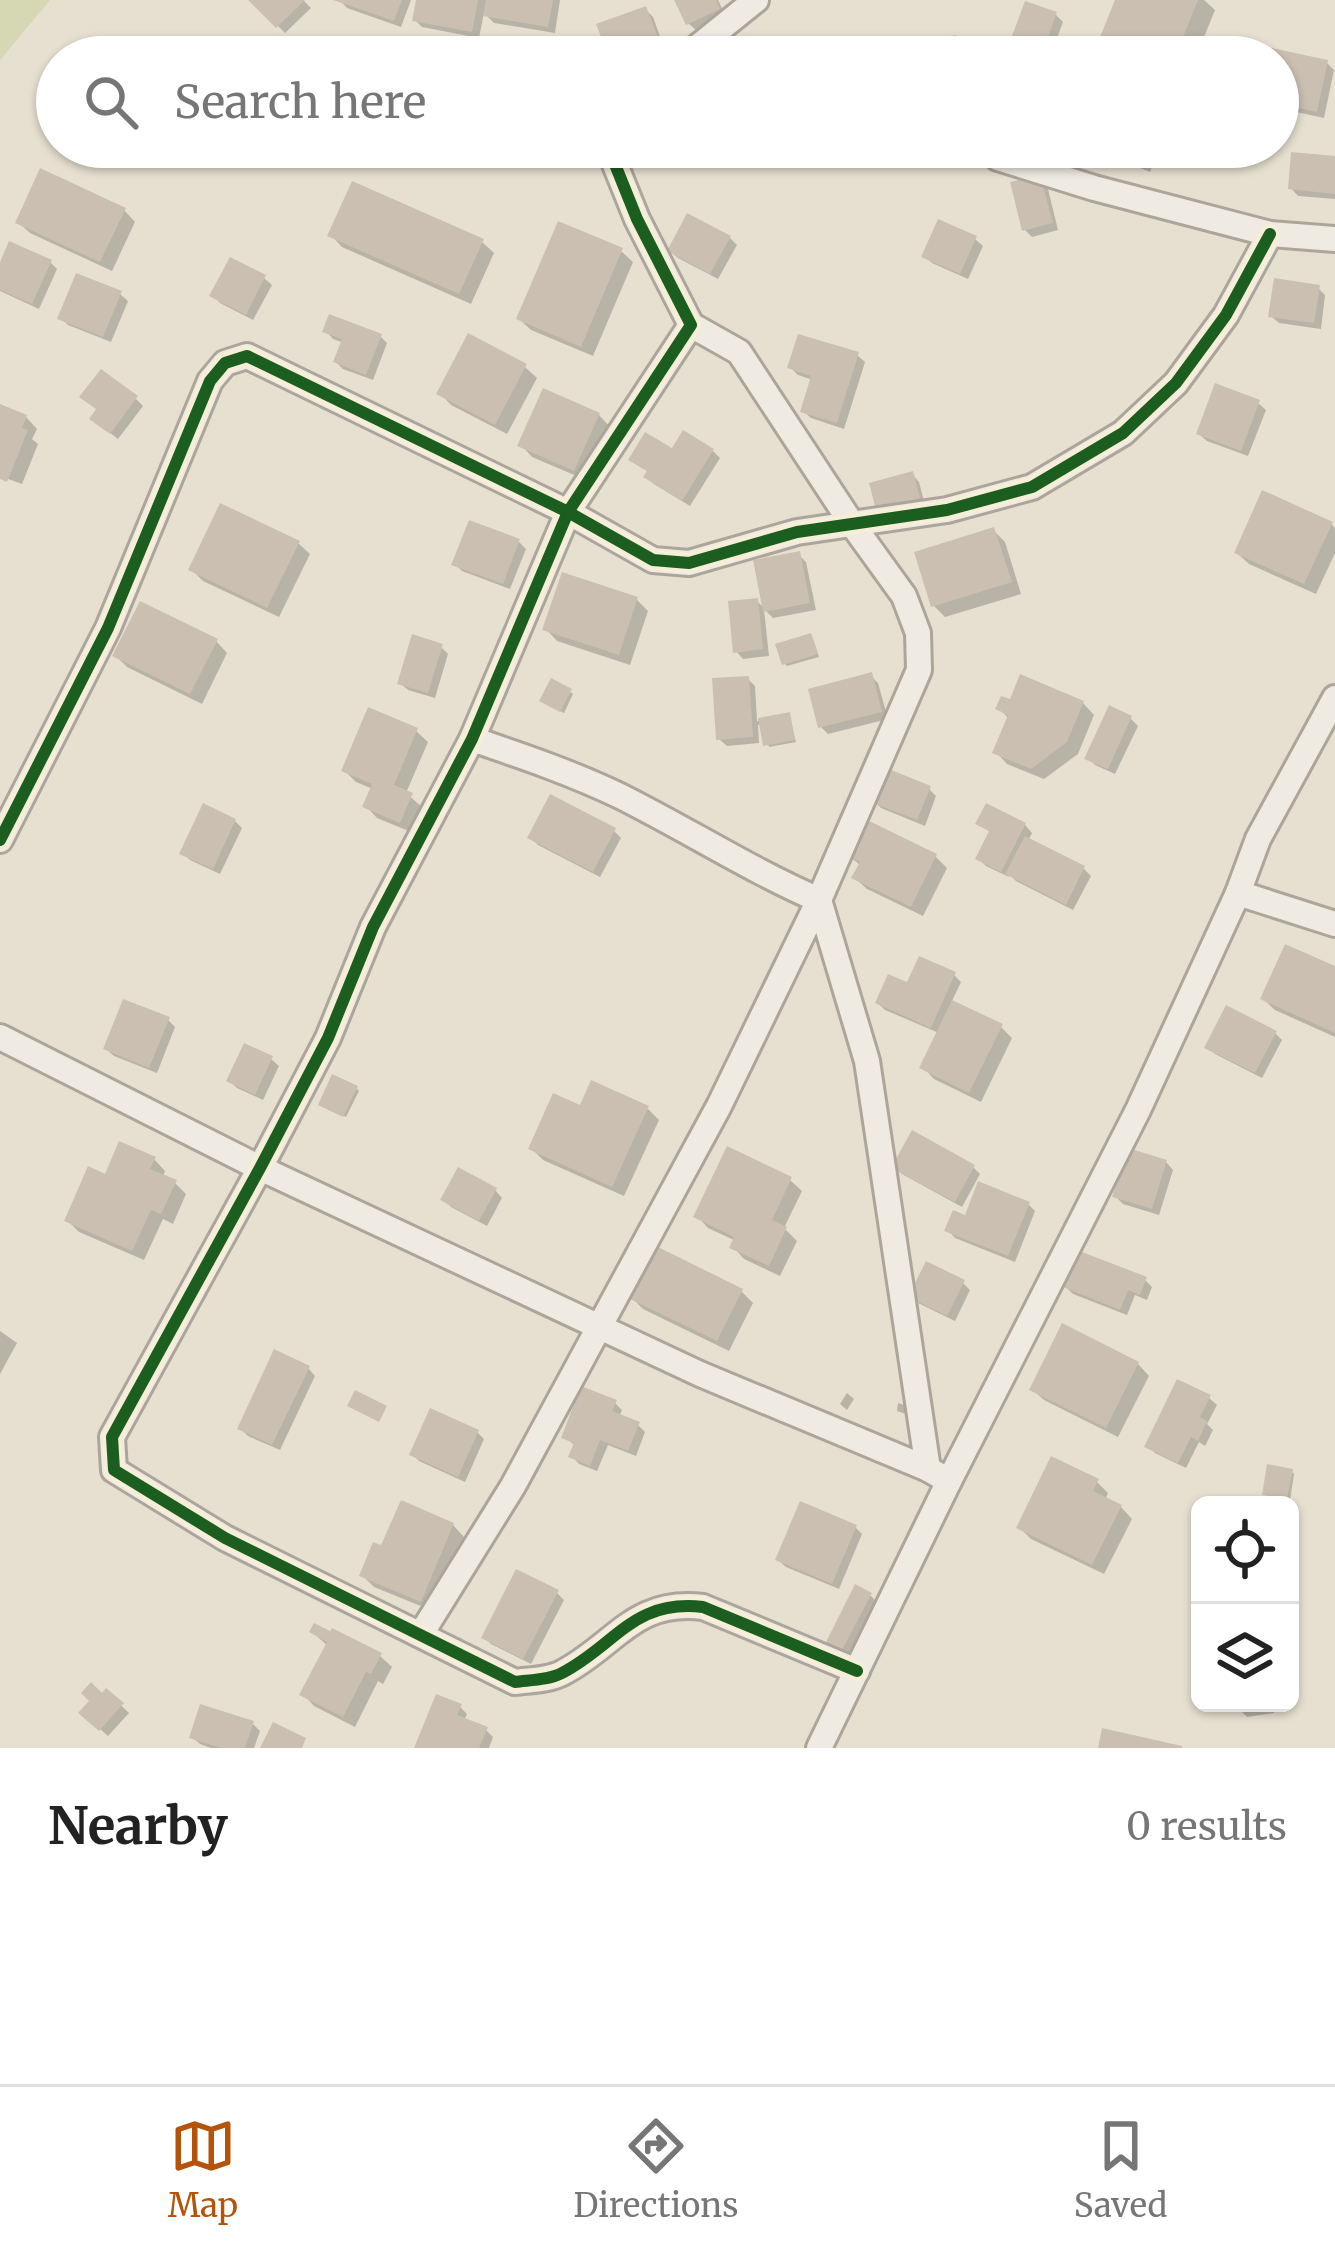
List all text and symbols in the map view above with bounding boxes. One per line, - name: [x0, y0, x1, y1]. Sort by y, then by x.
- search box: [36, 36, 1299, 168]
- icon: search: [78, 69, 144, 135]
- text: Search here: [174, 74, 426, 130]
- map controls: [1191, 1496, 1299, 1712]
- button: locate: [1191, 1496, 1299, 1604]
- button: layers: [1191, 1604, 1299, 1712]
- text: Nearby: [48, 1794, 228, 1858]
- text: 0 results: [1126, 1802, 1287, 1851]
- tab: Map: [168, 2113, 238, 2226]
- tab: Directions: [573, 2113, 738, 2226]
- tab: Saved: [1074, 2113, 1167, 2226]

